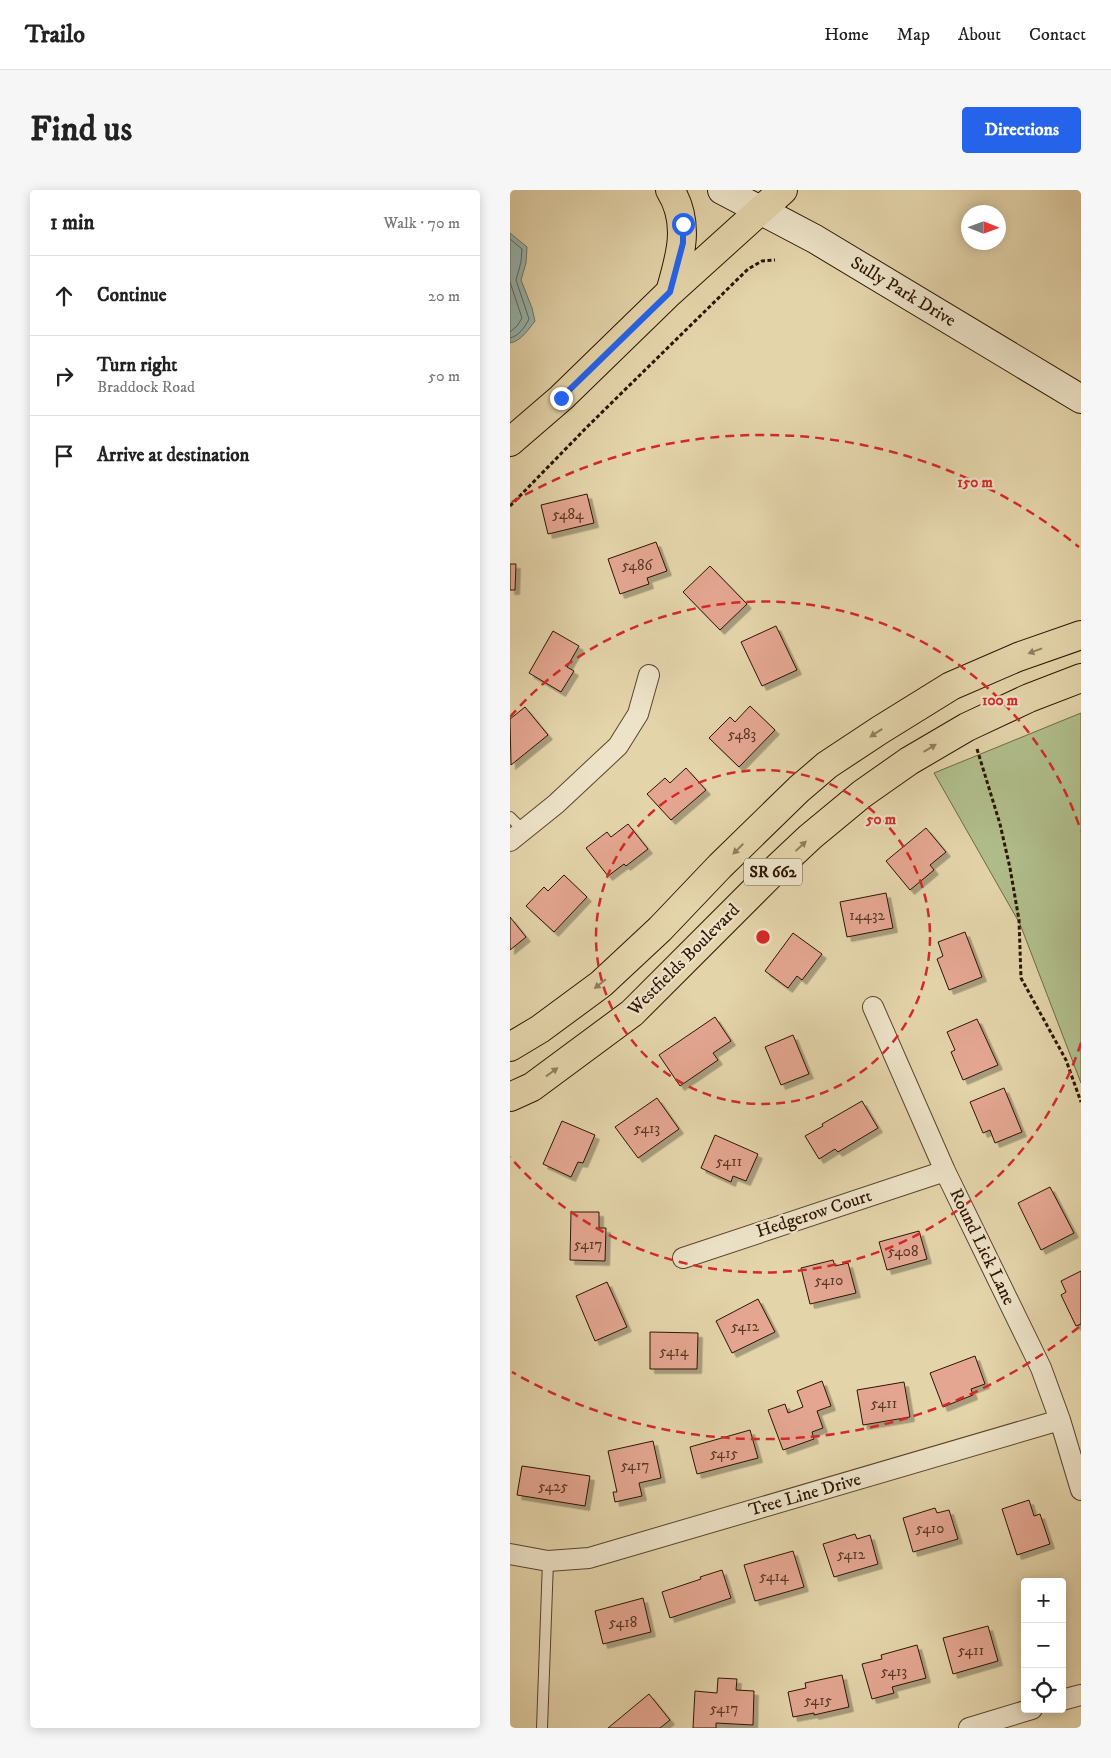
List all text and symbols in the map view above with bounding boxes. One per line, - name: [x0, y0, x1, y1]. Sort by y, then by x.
- text: Trailo: [25, 20, 85, 50]
- text: Home: [824, 24, 869, 46]
- text: Map: [897, 24, 930, 46]
- text: About: [958, 24, 1001, 46]
- text: Contact: [1029, 24, 1086, 46]
- button: Directions: [962, 107, 1081, 153]
- text: Find us: [30, 108, 132, 152]
- north arrow: [961, 205, 1006, 250]
- text: 1 min: [50, 210, 94, 236]
- text: Walk · 70 m: [384, 213, 460, 233]
- route start: [672, 213, 695, 236]
- street label: Sully Park Drive: [846, 252, 960, 332]
- icon: ahead: [50, 282, 78, 310]
- text: Continue: [97, 284, 167, 307]
- text: 20 m: [428, 286, 460, 306]
- text: Turn right: [97, 354, 177, 377]
- icon: right: [50, 362, 78, 390]
- text: 50 m: [428, 366, 460, 386]
- text: Braddock Road: [97, 377, 195, 397]
- route end: [550, 387, 573, 410]
- icon: arrive: [50, 442, 78, 470]
- text: Arrive at destination: [97, 444, 249, 467]
- text: 150 m: [957, 473, 993, 492]
- house number: 5484: [552, 505, 584, 524]
- house number: 5486: [622, 556, 653, 575]
- one-way arrow: [1027, 647, 1042, 655]
- text: 100 m: [982, 691, 1019, 710]
- house number: 5483: [728, 725, 756, 744]
- one-way arrow: [869, 728, 882, 738]
- one-way arrow: [924, 744, 937, 753]
- text: 50 m: [865, 810, 897, 829]
- one-way arrow: [794, 840, 806, 852]
- one-way arrow: [733, 842, 745, 854]
- road number: SR 662: [744, 859, 802, 886]
- street label: Westfields Boulevard: [623, 899, 745, 1021]
- house number: 14432: [849, 906, 885, 925]
- centre of rings: [754, 928, 772, 946]
- one-way arrow: [594, 978, 607, 989]
- one-way arrow: [545, 1067, 559, 1077]
- house number: 5413: [634, 1119, 660, 1138]
- house number: 5411: [716, 1152, 742, 1171]
- street label: Hedgerow Court: [753, 1185, 875, 1243]
- street label: Round Lick Lane: [944, 1185, 1020, 1309]
- house number: 5417: [574, 1235, 602, 1254]
- house number: 5408: [888, 1242, 918, 1261]
- house number: 5410: [815, 1271, 843, 1290]
- house number: 5412: [731, 1317, 760, 1336]
- house number: 5414: [659, 1342, 689, 1361]
- house number: 5411: [871, 1394, 897, 1413]
- house number: 5415: [710, 1444, 739, 1463]
- house number: 5417: [621, 1456, 649, 1475]
- street label: Tree Line Drive: [746, 1468, 864, 1522]
- house number: 5425: [538, 1477, 569, 1496]
- house number: 5410: [916, 1519, 944, 1538]
- house number: 5412: [837, 1545, 866, 1564]
- house number: 5414: [759, 1567, 789, 1586]
- map controls: [1021, 1578, 1066, 1713]
- button: +: [1021, 1578, 1066, 1623]
- house number: 5418: [609, 1613, 637, 1632]
- button: −: [1021, 1623, 1066, 1668]
- house number: 5411: [958, 1641, 984, 1660]
- house number: 5413: [881, 1662, 907, 1681]
- button: locate: [1021, 1668, 1066, 1713]
- house number: 5415: [804, 1691, 833, 1710]
- house number: 5417: [710, 1699, 738, 1718]

